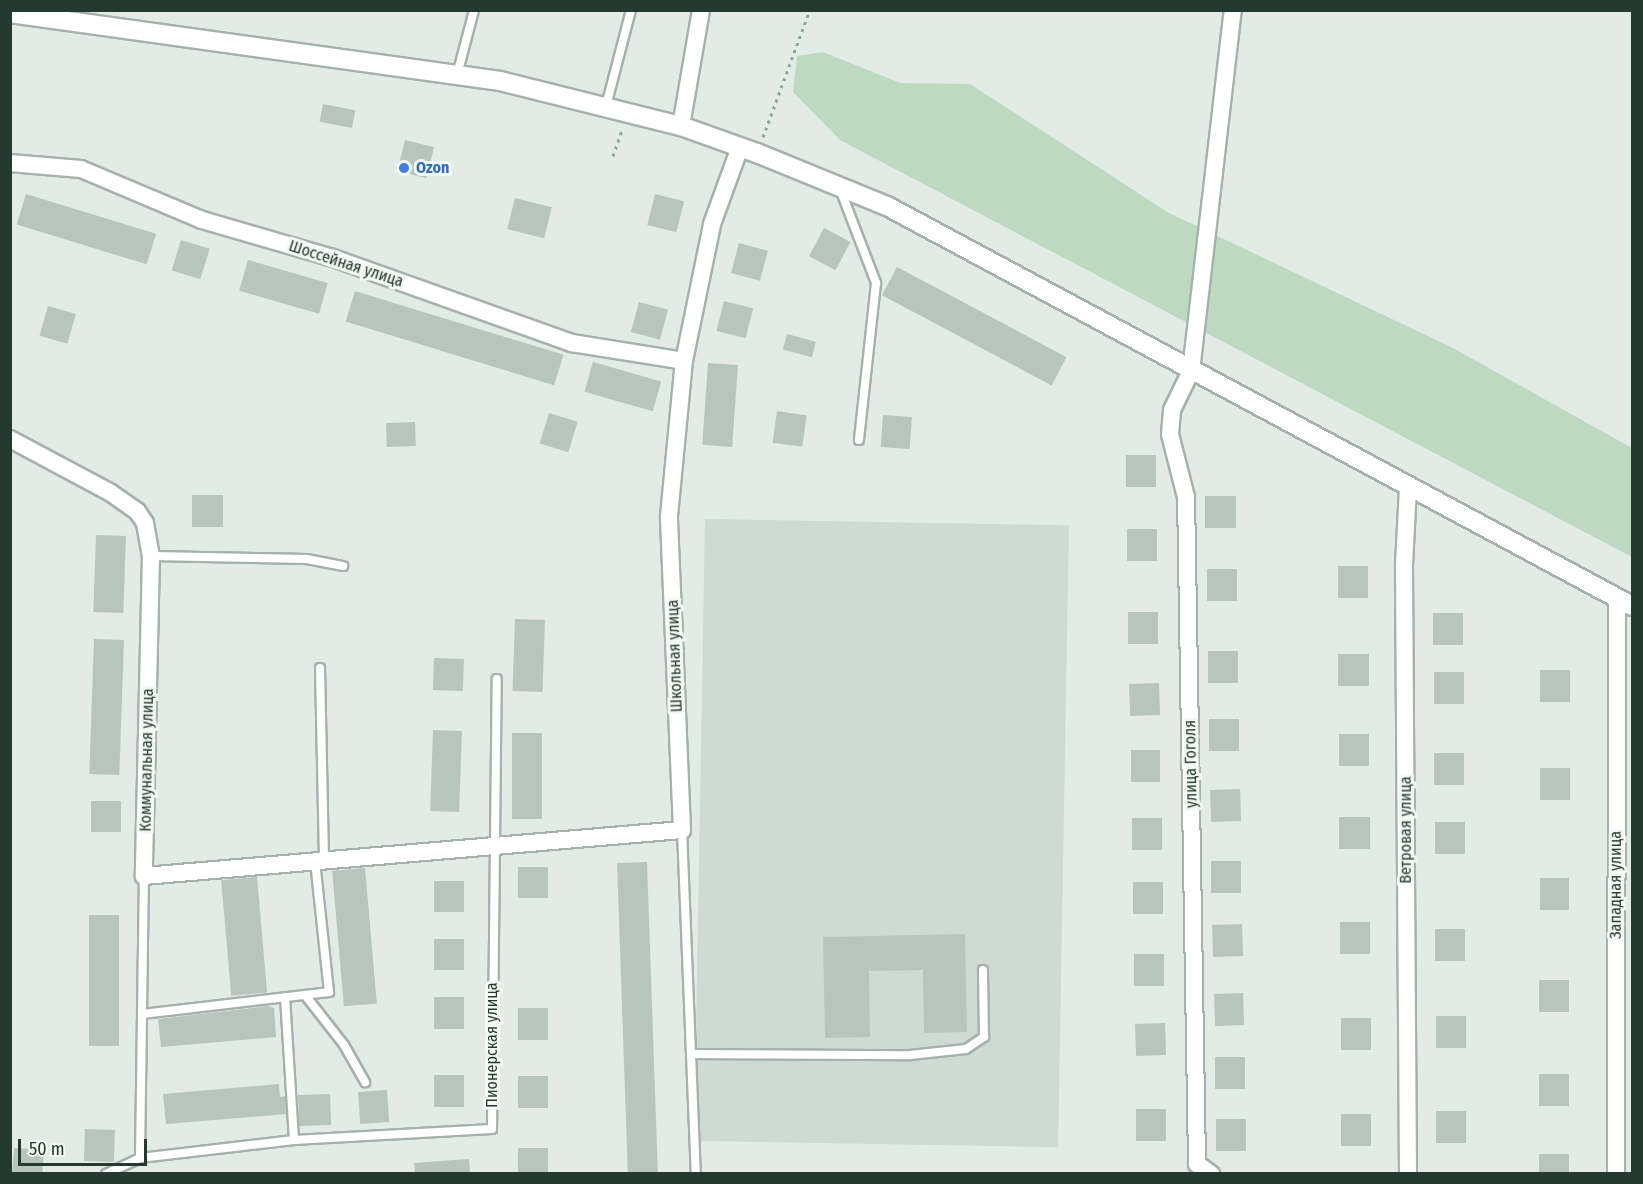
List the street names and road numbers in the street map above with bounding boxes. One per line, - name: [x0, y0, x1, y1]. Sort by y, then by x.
- street label: Шоссейная улица: [286, 236, 406, 292]
- street label: Школьная улица: [663, 599, 687, 713]
- street label: Коммунальная улица: [136, 688, 158, 832]
- street label: улица Гоголя: [1181, 720, 1201, 808]
- street label: Ветровая улица: [1396, 776, 1416, 884]
- street label: Западная улица: [1606, 831, 1626, 939]
- street label: Пионерская улица: [482, 982, 502, 1108]

